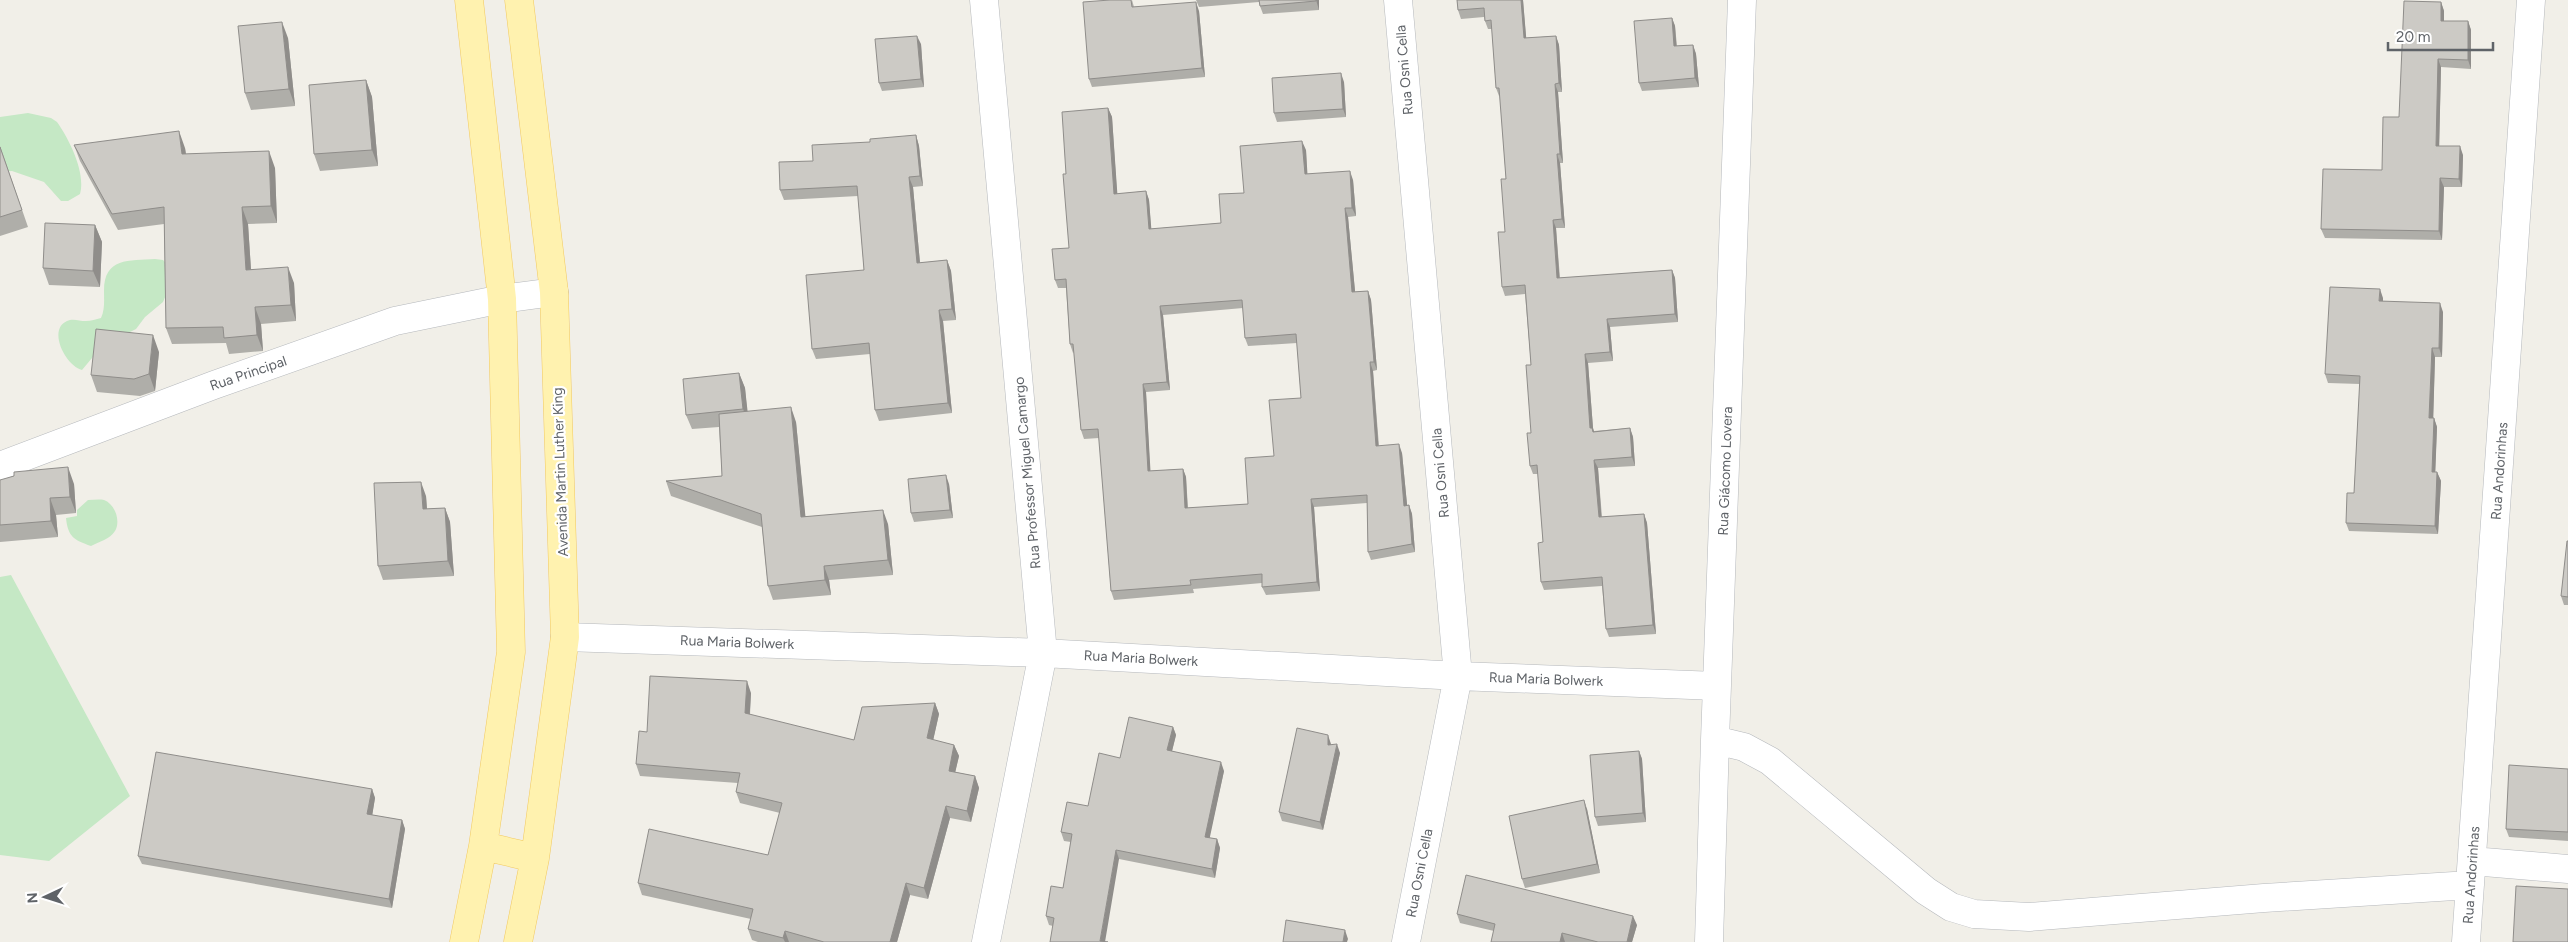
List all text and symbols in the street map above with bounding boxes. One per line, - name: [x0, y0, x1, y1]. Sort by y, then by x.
- scale bar: [2388, 20, 2493, 52]
- street label: Rua Osni Cella: [1392, 24, 1417, 116]
- text: 20 m: [2396, 28, 2430, 46]
- street label: Rua Principal: [207, 352, 289, 395]
- street label: Rua Professor Miguel Camargo: [1011, 376, 1044, 570]
- street label: Avenida Martin Luther King: [549, 387, 572, 557]
- street label: Rua Giácomo Lovera: [1715, 406, 1736, 536]
- street label: Rua Andorinhas: [2488, 422, 2511, 521]
- street label: Rua Osni Cella: [1428, 427, 1453, 519]
- street label: Rua Maria Bolwerk: [679, 632, 795, 653]
- street label: Rua Maria Bolwerk: [1083, 647, 1199, 670]
- street label: Rua Maria Bolwerk: [1488, 669, 1604, 690]
- street label: Rua Andorinhas: [2460, 826, 2483, 925]
- street label: Rua Osni Cella: [1403, 827, 1436, 919]
- north arrow: [20, 872, 70, 922]
- text: N: [24, 892, 41, 904]

